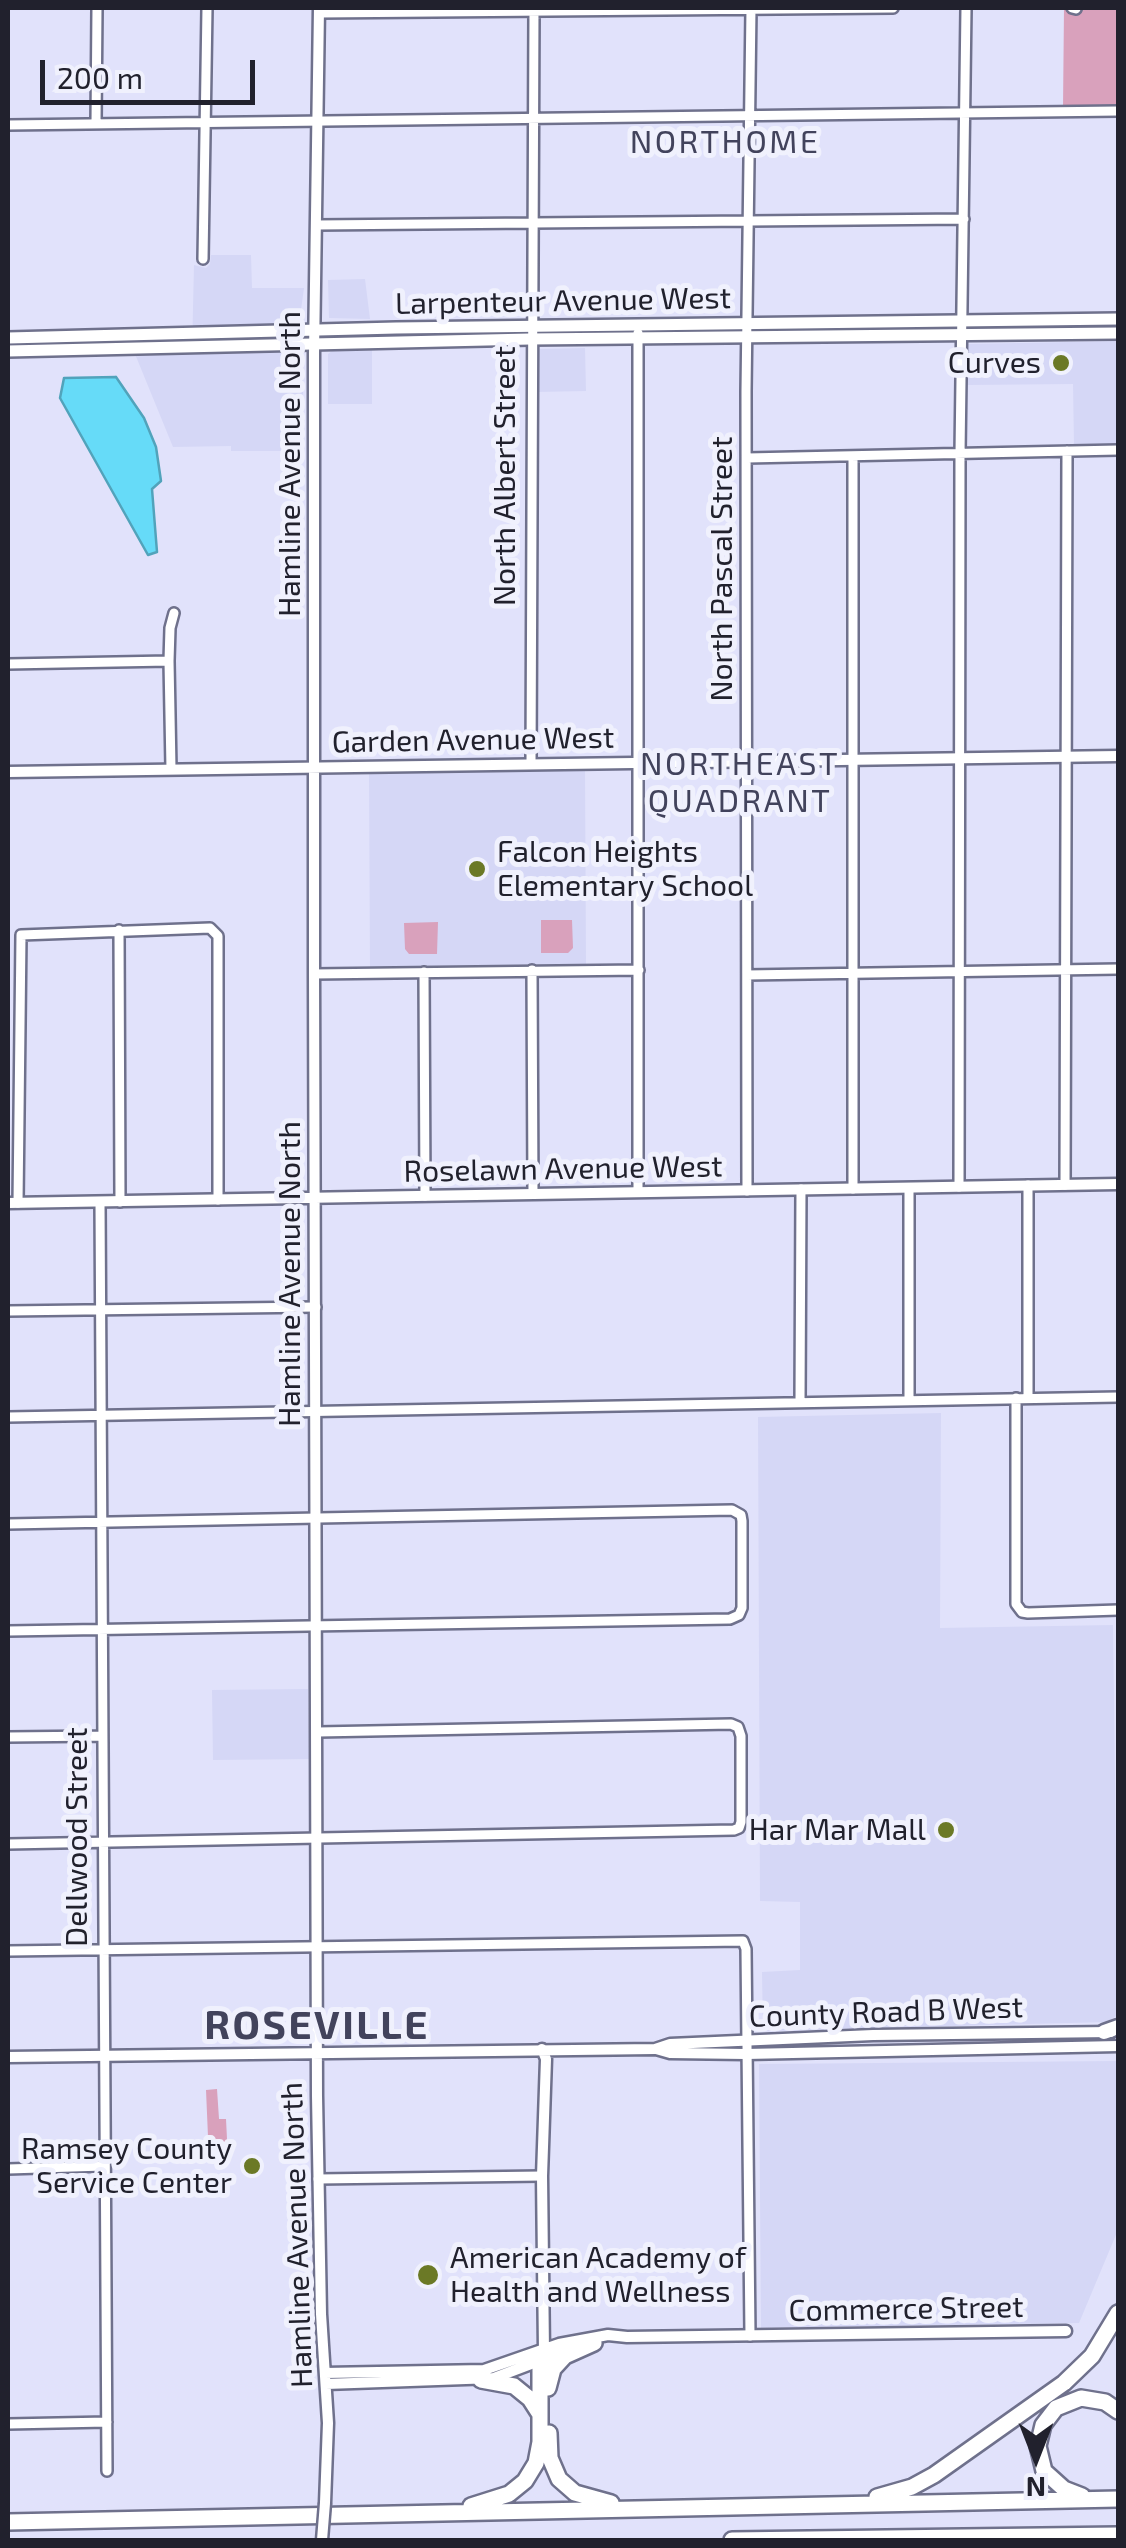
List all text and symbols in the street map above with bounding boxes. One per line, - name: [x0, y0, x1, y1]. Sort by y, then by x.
- scale bar: [45, 40, 260, 102]
- text: 200 m: [57, 59, 143, 95]
- district label: NORTHOME: [630, 123, 820, 161]
- street label: Larpenteur Avenue West: [395, 280, 731, 322]
- street label: Hamline Avenue North: [272, 311, 308, 617]
- place label: Curves: [948, 345, 1041, 381]
- street label: North Albert Street: [487, 346, 523, 606]
- marker: Curves: [1050, 352, 1072, 374]
- street label: North Pascal Street: [704, 436, 740, 702]
- street label: Garden Avenue West: [332, 720, 614, 760]
- district label: NORTHEAST QUADRANT: [640, 745, 840, 820]
- place label: Falcon Heights Elementary School: [497, 834, 753, 904]
- marker: Falcon Heights Elementary School: [466, 858, 488, 880]
- street label: Hamline Avenue North: [272, 1121, 308, 1427]
- street label: Roselawn Avenue West: [403, 1148, 723, 1190]
- street label: Dellwood Street: [59, 1727, 95, 1947]
- place label: Har Mar Mall: [749, 1812, 926, 1848]
- marker: Har Mar Mall: [935, 1819, 957, 1841]
- street label: County Road B West: [748, 1989, 1024, 2035]
- district label: ROSEVILLE: [204, 2002, 430, 2050]
- street label: Hamline Avenue North: [274, 2082, 320, 2388]
- place label: Ramsey County Service Center: [21, 2131, 232, 2202]
- marker: Ramsey County Service Center: [241, 2155, 263, 2177]
- place label: American Academy of Health and Wellness: [450, 2240, 746, 2310]
- marker: American Academy of Health and Wellness: [415, 2262, 441, 2288]
- street label: Commerce Street: [788, 2289, 1024, 2329]
- north arrow: [986, 2408, 1086, 2508]
- text: N: [1026, 2471, 1046, 2505]

